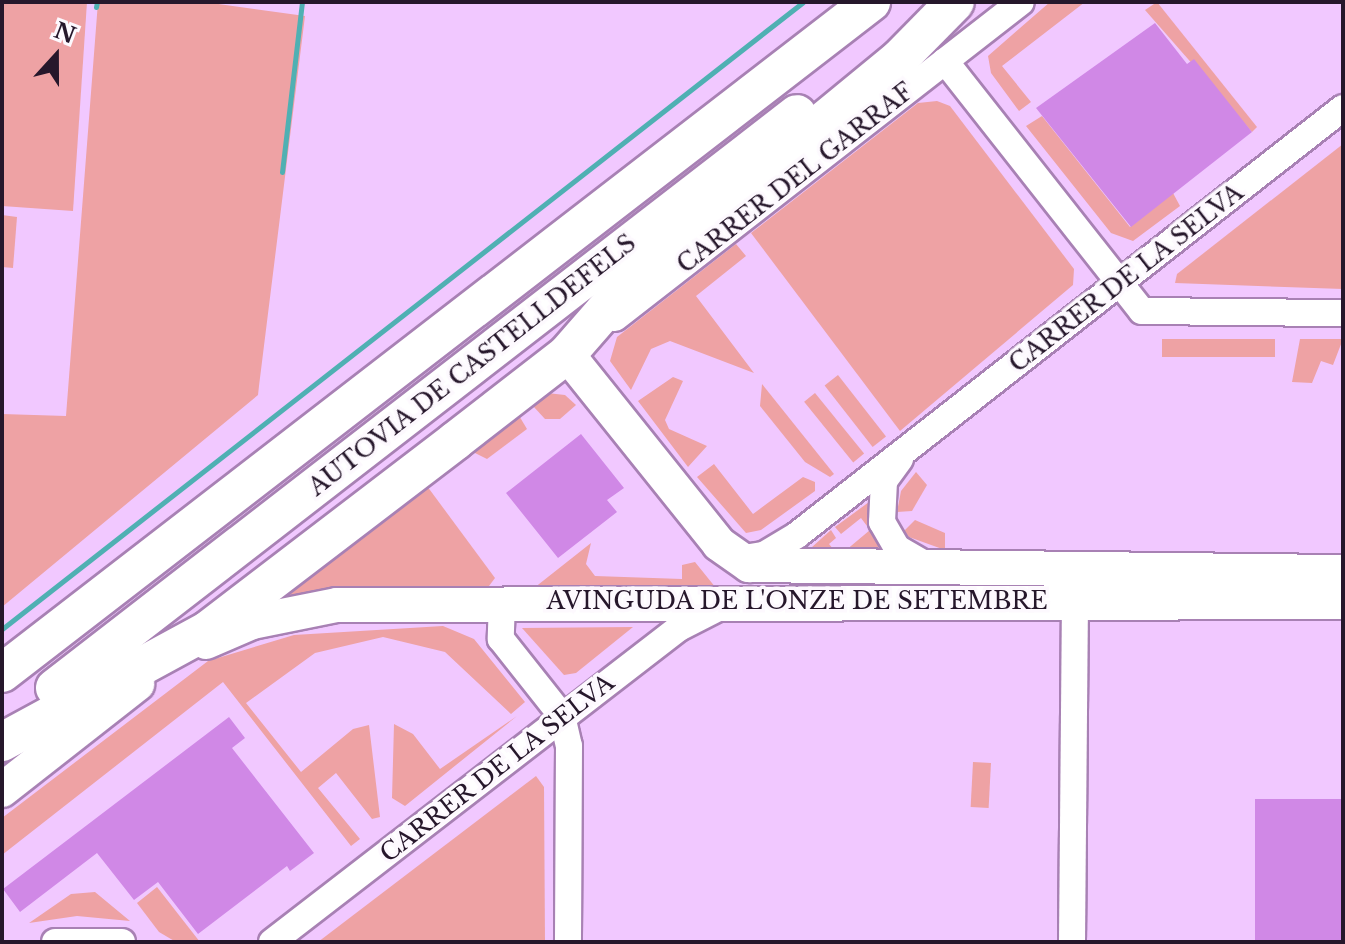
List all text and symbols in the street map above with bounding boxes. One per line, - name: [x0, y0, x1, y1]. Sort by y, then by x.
- north arrow: [16, 16, 96, 96]
- text: N: [50, 17, 79, 49]
- street label: CARRER DEL GARRAF: [671, 76, 919, 280]
- street label: CARRER DE LA SELVA: [1003, 177, 1249, 379]
- street label: AUTOVIA DE CASTELLDEFELS: [302, 228, 642, 502]
- street label: AVINGUDA DE L'ONZE DE SETEMBRE: [546, 587, 1048, 615]
- street label: CARRER DE LA SELVA: [374, 667, 620, 869]

